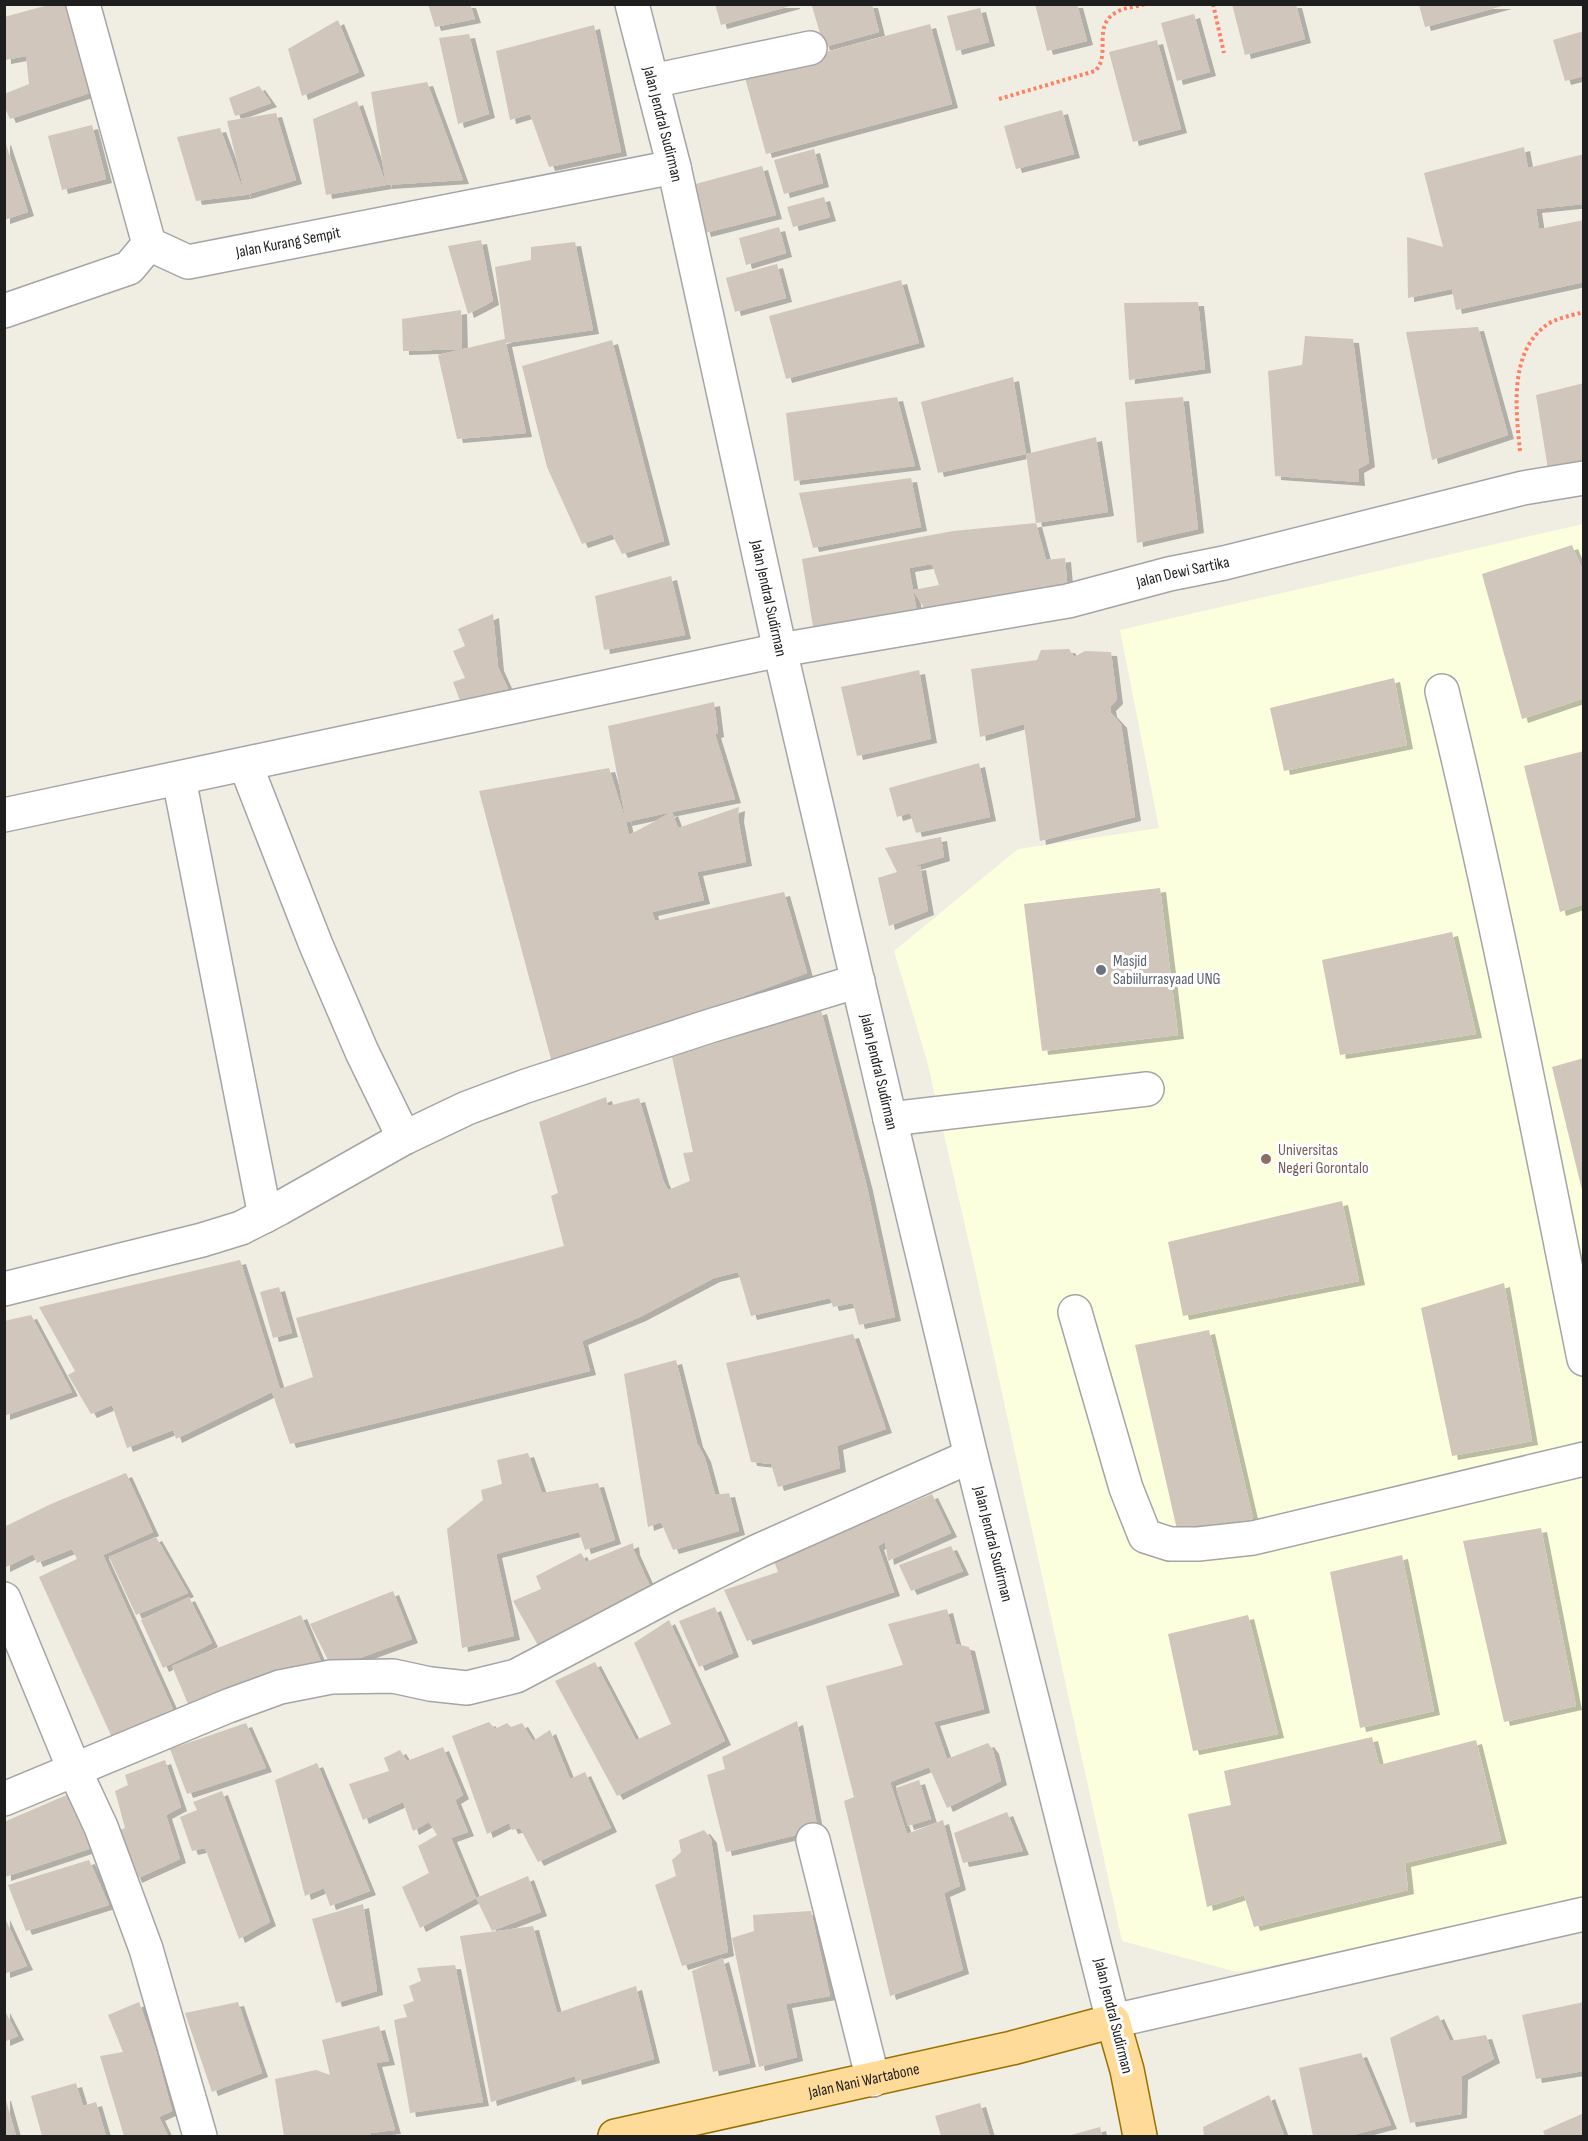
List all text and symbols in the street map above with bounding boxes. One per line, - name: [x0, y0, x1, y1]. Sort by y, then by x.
- street label: Jalan Jendral Sudirman: [639, 63, 686, 184]
- street label: Jalan Kurang Sempit: [233, 223, 342, 262]
- street label: Jalan Jendral Sudirman: [746, 538, 791, 658]
- street label: Jalan Dewi Sartika: [1133, 553, 1231, 592]
- place label: Masjid Sabiilurrasyaad UNG: [1113, 952, 1221, 989]
- marker: Masjid Sabiilurrasyaad UNG: [1094, 963, 1108, 977]
- street label: Jalan Jendral Sudirman: [856, 1011, 902, 1132]
- place label: Universitas Negeri Gorontalo: [1278, 1141, 1369, 1178]
- marker: Universitas Negeri Gorontalo: [1259, 1152, 1273, 1166]
- street label: Jalan Jendral Sudirman: [969, 1483, 1017, 1604]
- street label: Jalan Jendral Sudirman: [1089, 1955, 1137, 2076]
- street label: Jalan Nani Wartabone: [806, 2059, 921, 2103]

